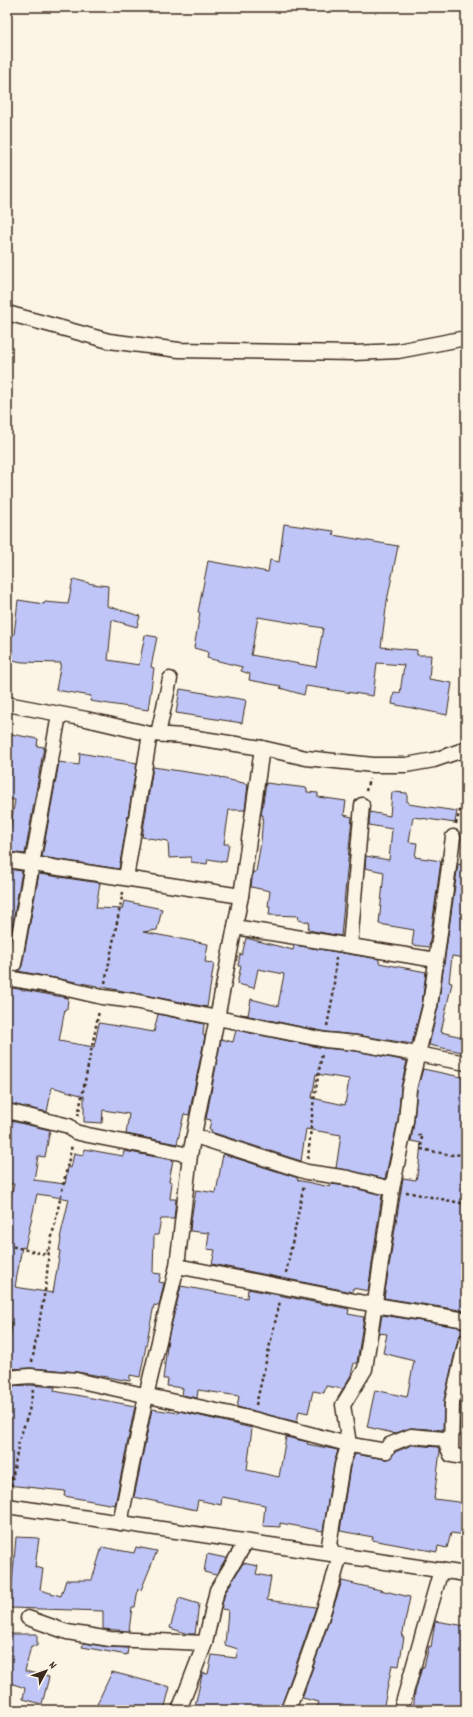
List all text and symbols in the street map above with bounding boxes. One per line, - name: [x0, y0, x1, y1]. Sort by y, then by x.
- north arrow: [26, 1651, 66, 1691]
- text: N: [44, 1658, 60, 1673]

